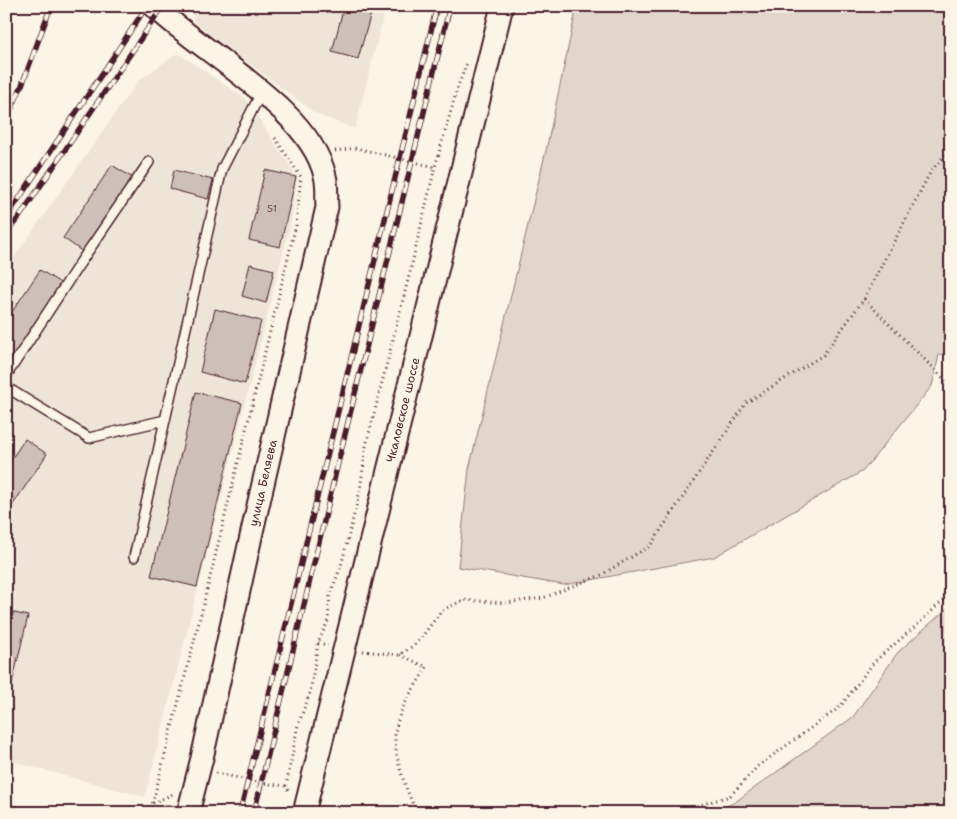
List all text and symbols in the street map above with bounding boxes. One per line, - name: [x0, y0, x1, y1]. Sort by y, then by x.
- house number: 51: [267, 202, 277, 215]
- street label: Чкаловское шоссе: [382, 356, 424, 464]
- street label: улица Беляева: [245, 438, 281, 528]

